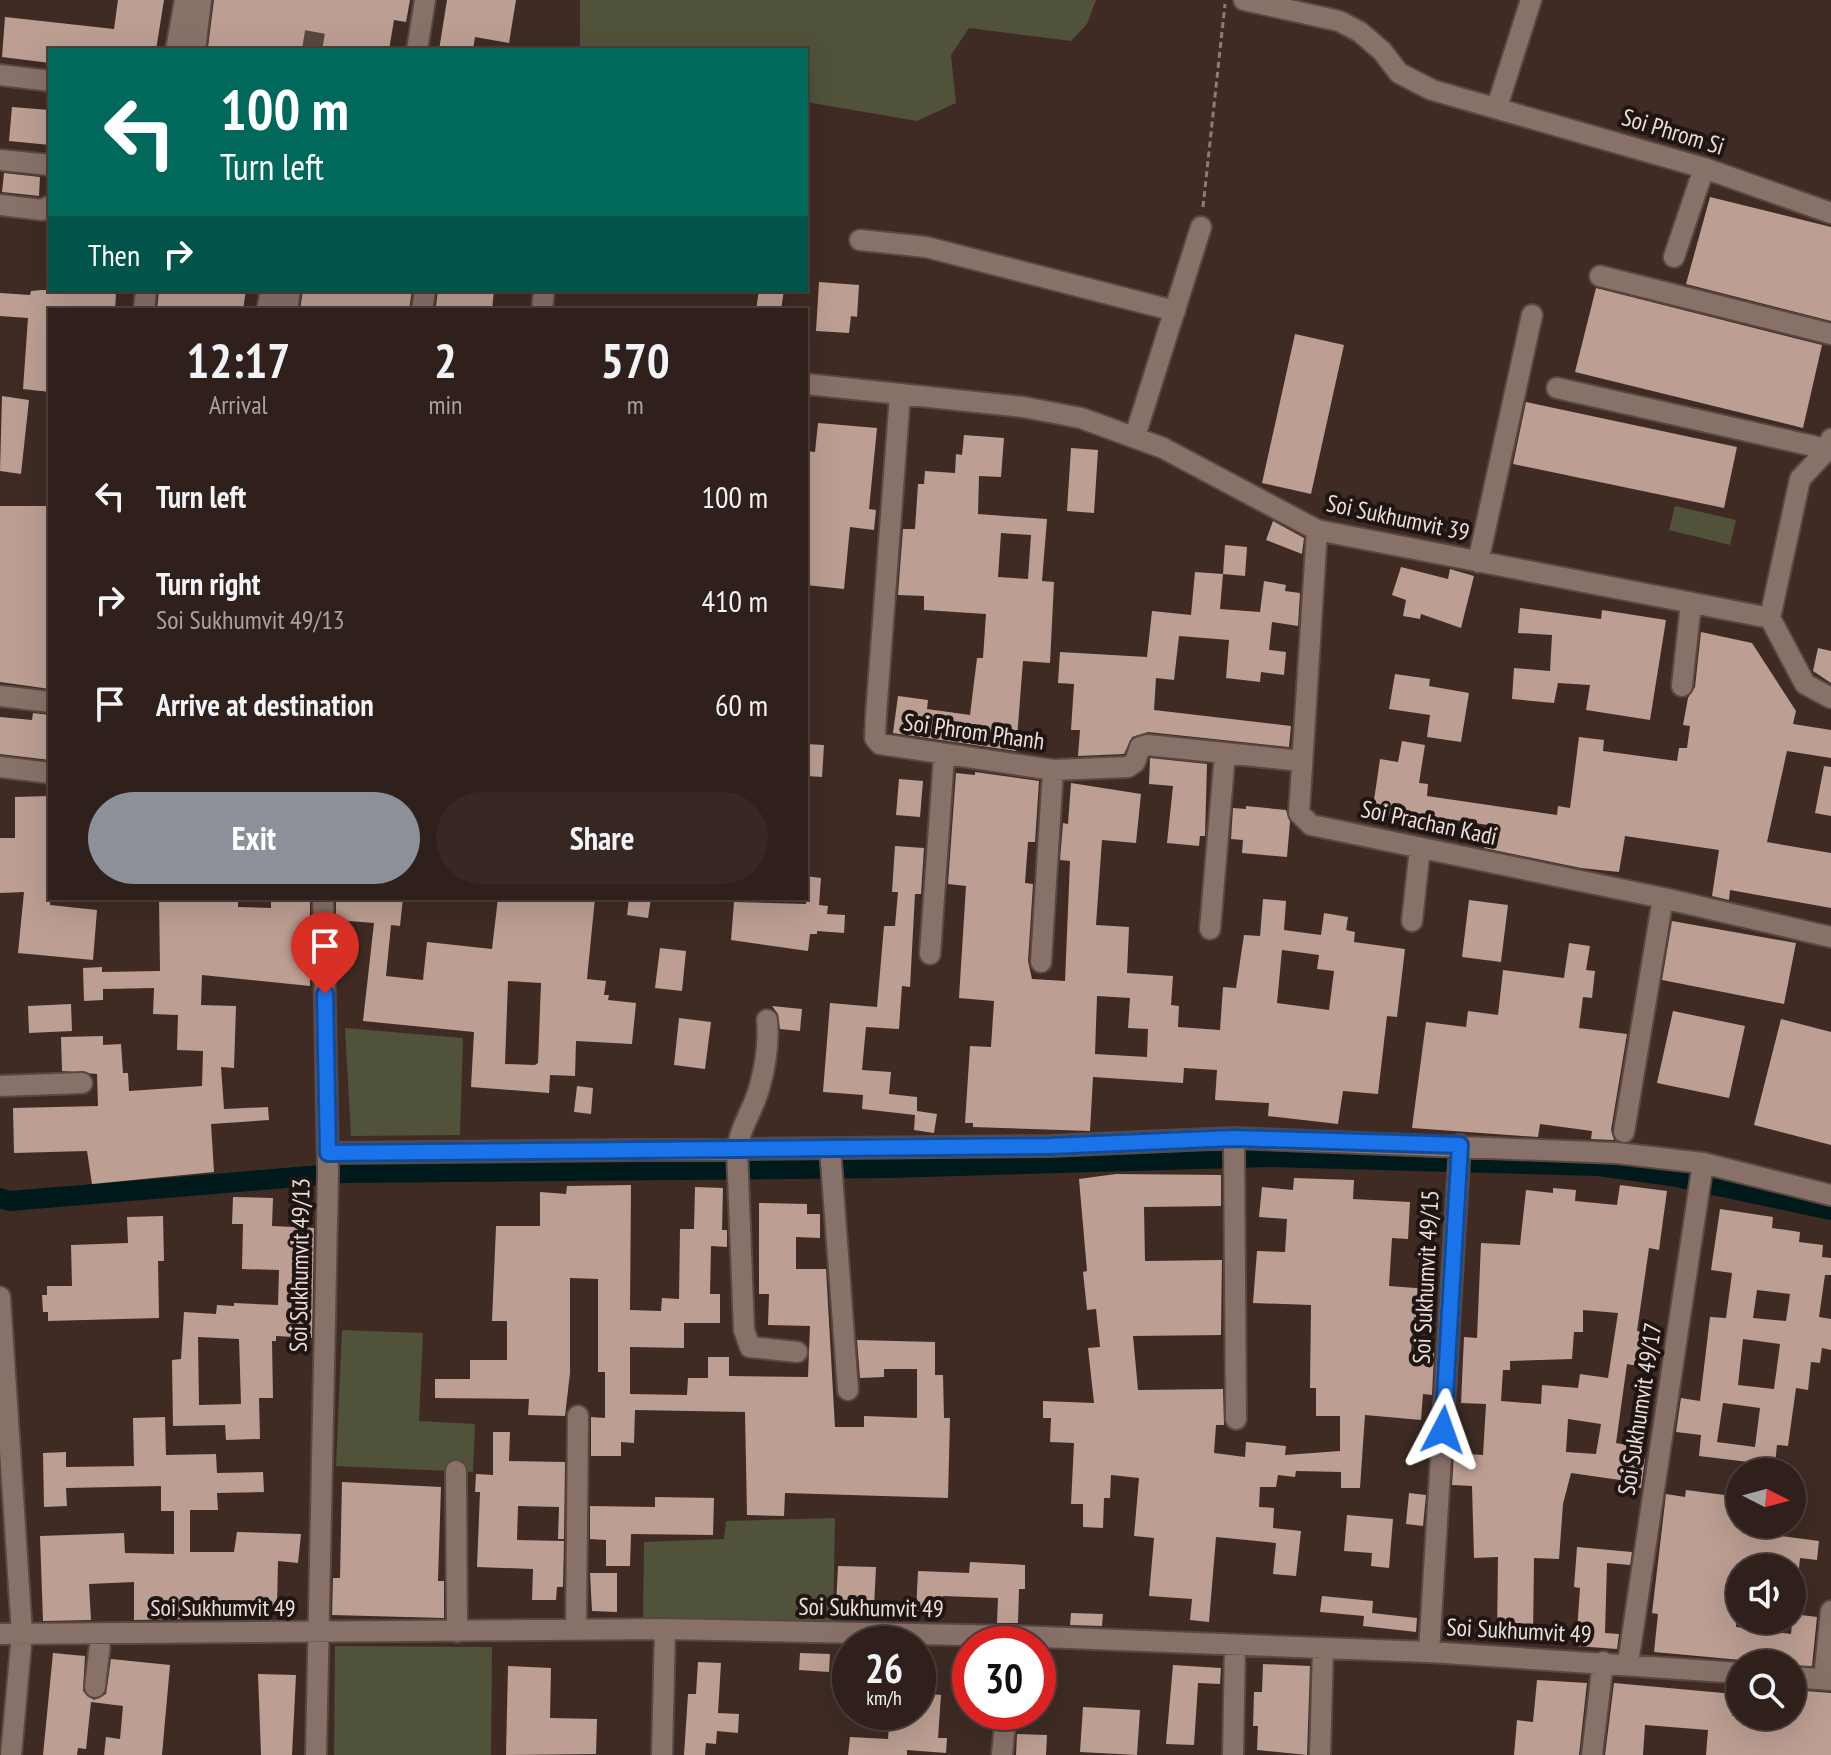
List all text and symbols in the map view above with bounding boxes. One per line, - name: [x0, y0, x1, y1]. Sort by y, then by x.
- text: 100 m: [220, 73, 349, 145]
- icon: left: [88, 80, 192, 184]
- street label: Soi Phrom Si: [1618, 101, 1728, 162]
- text: Turn left: [220, 143, 324, 190]
- icon: right: [156, 232, 200, 276]
- text: Then: [88, 235, 140, 274]
- text: 12:17: [186, 329, 290, 391]
- text: 2: [434, 329, 457, 391]
- text: 570: [601, 329, 670, 391]
- text: Arrival: [209, 388, 268, 421]
- text: min: [428, 388, 462, 421]
- text: m: [627, 388, 644, 421]
- icon: left: [88, 474, 132, 518]
- text: Turn left: [156, 477, 246, 516]
- text: 100 m: [702, 477, 768, 516]
- street label: Soi Sukhumvit 39: [1324, 487, 1472, 548]
- text: Turn right: [156, 564, 260, 603]
- icon: right: [88, 578, 132, 622]
- text: 410 m: [702, 581, 768, 620]
- text: Soi Sukhumvit 49/13: [156, 603, 345, 636]
- icon: arrive: [88, 682, 132, 726]
- text: Arrive at destination: [156, 685, 374, 724]
- text: 60 m: [715, 685, 768, 724]
- street label: Soi Phrom Phanh: [902, 706, 1047, 757]
- button: Exit: [88, 792, 420, 884]
- button: Share: [436, 792, 768, 884]
- street label: Soi Prachan Kadi: [1358, 793, 1500, 852]
- pin: [291, 912, 359, 994]
- icon: arrive: [303, 924, 347, 968]
- street label: Soi Sukhumvit 49/13: [282, 1178, 317, 1352]
- street label: Soi Sukhumvit 49/15: [1405, 1189, 1446, 1365]
- street label: Soi Sukhumvit 49/17: [1611, 1321, 1668, 1497]
- position arrow: [1401, 1388, 1485, 1472]
- north arrow: [1726, 1458, 1806, 1538]
- map controls: [1726, 1458, 1806, 1730]
- button: sound: [1726, 1554, 1806, 1634]
- street label: Soi Sukhumvit 49: [798, 1591, 944, 1624]
- street label: Soi Sukhumvit 49: [150, 1592, 296, 1623]
- street label: Soi Sukhumvit 49: [1446, 1611, 1592, 1650]
- speed limit sign: 30: [952, 1626, 1056, 1730]
- text: 26: [865, 1642, 903, 1694]
- button: search: [1726, 1650, 1806, 1730]
- text: km/h: [866, 1685, 902, 1711]

